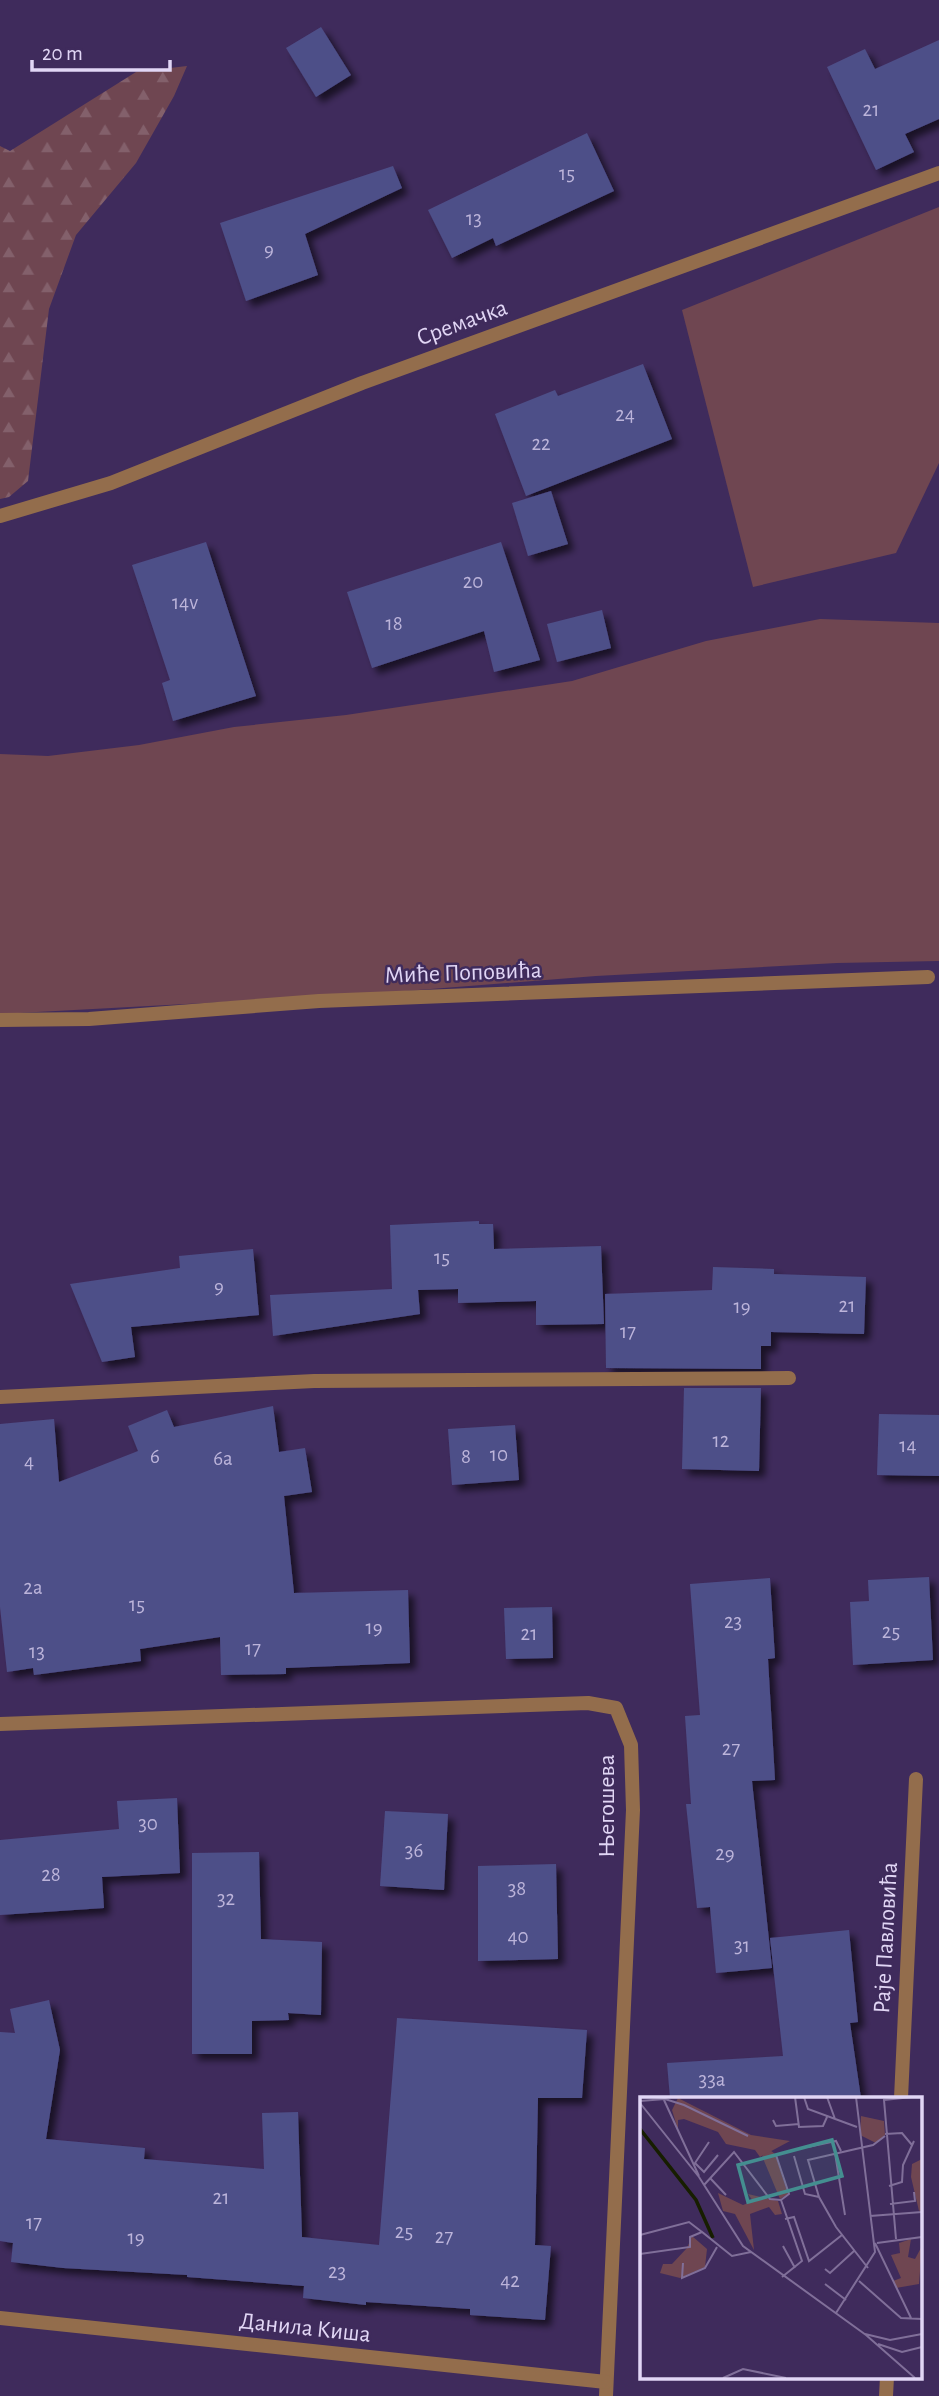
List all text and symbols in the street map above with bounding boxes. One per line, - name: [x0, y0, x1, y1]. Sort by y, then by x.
- scale bar: [32, 28, 170, 72]
- text: 20 m: [42, 43, 83, 64]
- house number: 21: [863, 99, 879, 120]
- house number: 15: [559, 163, 575, 184]
- house number: 13: [466, 208, 482, 229]
- house number: 9: [264, 239, 274, 260]
- street label: Сремачка: [413, 296, 511, 350]
- house number: 24: [615, 404, 635, 425]
- house number: 22: [531, 433, 551, 454]
- house number: 20: [463, 571, 483, 592]
- house number: 14v: [172, 592, 198, 613]
- house number: 18: [385, 613, 403, 634]
- street label: Миће Поповића: [384, 958, 542, 988]
- house number: 15: [434, 1247, 450, 1268]
- house number: 9: [214, 1276, 224, 1297]
- house number: 21: [839, 1295, 855, 1316]
- house number: 19: [733, 1296, 751, 1317]
- house number: 17: [620, 1321, 636, 1342]
- house number: 12: [713, 1430, 729, 1451]
- house number: 14: [899, 1435, 917, 1456]
- house number: 10: [490, 1444, 508, 1465]
- house number: 6: [150, 1446, 160, 1467]
- house number: 8: [461, 1446, 471, 1467]
- house number: 6a: [213, 1448, 233, 1469]
- house number: 4: [24, 1451, 34, 1472]
- house number: 2a: [23, 1577, 43, 1598]
- house number: 15: [129, 1594, 145, 1615]
- house number: 23: [724, 1611, 742, 1632]
- house number: 19: [365, 1617, 383, 1638]
- house number: 25: [882, 1621, 900, 1642]
- house number: 21: [521, 1623, 537, 1644]
- house number: 17: [245, 1638, 261, 1659]
- house number: 13: [29, 1641, 45, 1662]
- house number: 27: [722, 1738, 740, 1759]
- street label: Његошева: [595, 1754, 619, 1858]
- house number: 30: [138, 1813, 158, 1834]
- house number: 36: [405, 1840, 423, 1861]
- house number: 29: [715, 1843, 735, 1864]
- street label: Раје Павловића: [870, 1862, 902, 2014]
- house number: 28: [41, 1864, 61, 1885]
- house number: 38: [508, 1878, 526, 1899]
- house number: 32: [217, 1888, 235, 1909]
- house number: 40: [507, 1926, 529, 1947]
- house number: 31: [734, 1935, 750, 1956]
- house number: 33a: [698, 2069, 726, 2090]
- inset map: [640, 2097, 922, 2378]
- house number: 21: [213, 2187, 229, 2208]
- house number: 17: [26, 2212, 42, 2233]
- house number: 25: [395, 2221, 413, 2242]
- house number: 27: [435, 2226, 453, 2247]
- house number: 19: [127, 2227, 145, 2248]
- house number: 23: [328, 2261, 346, 2282]
- house number: 42: [500, 2270, 520, 2291]
- street label: Данила Киша: [238, 2309, 372, 2347]

